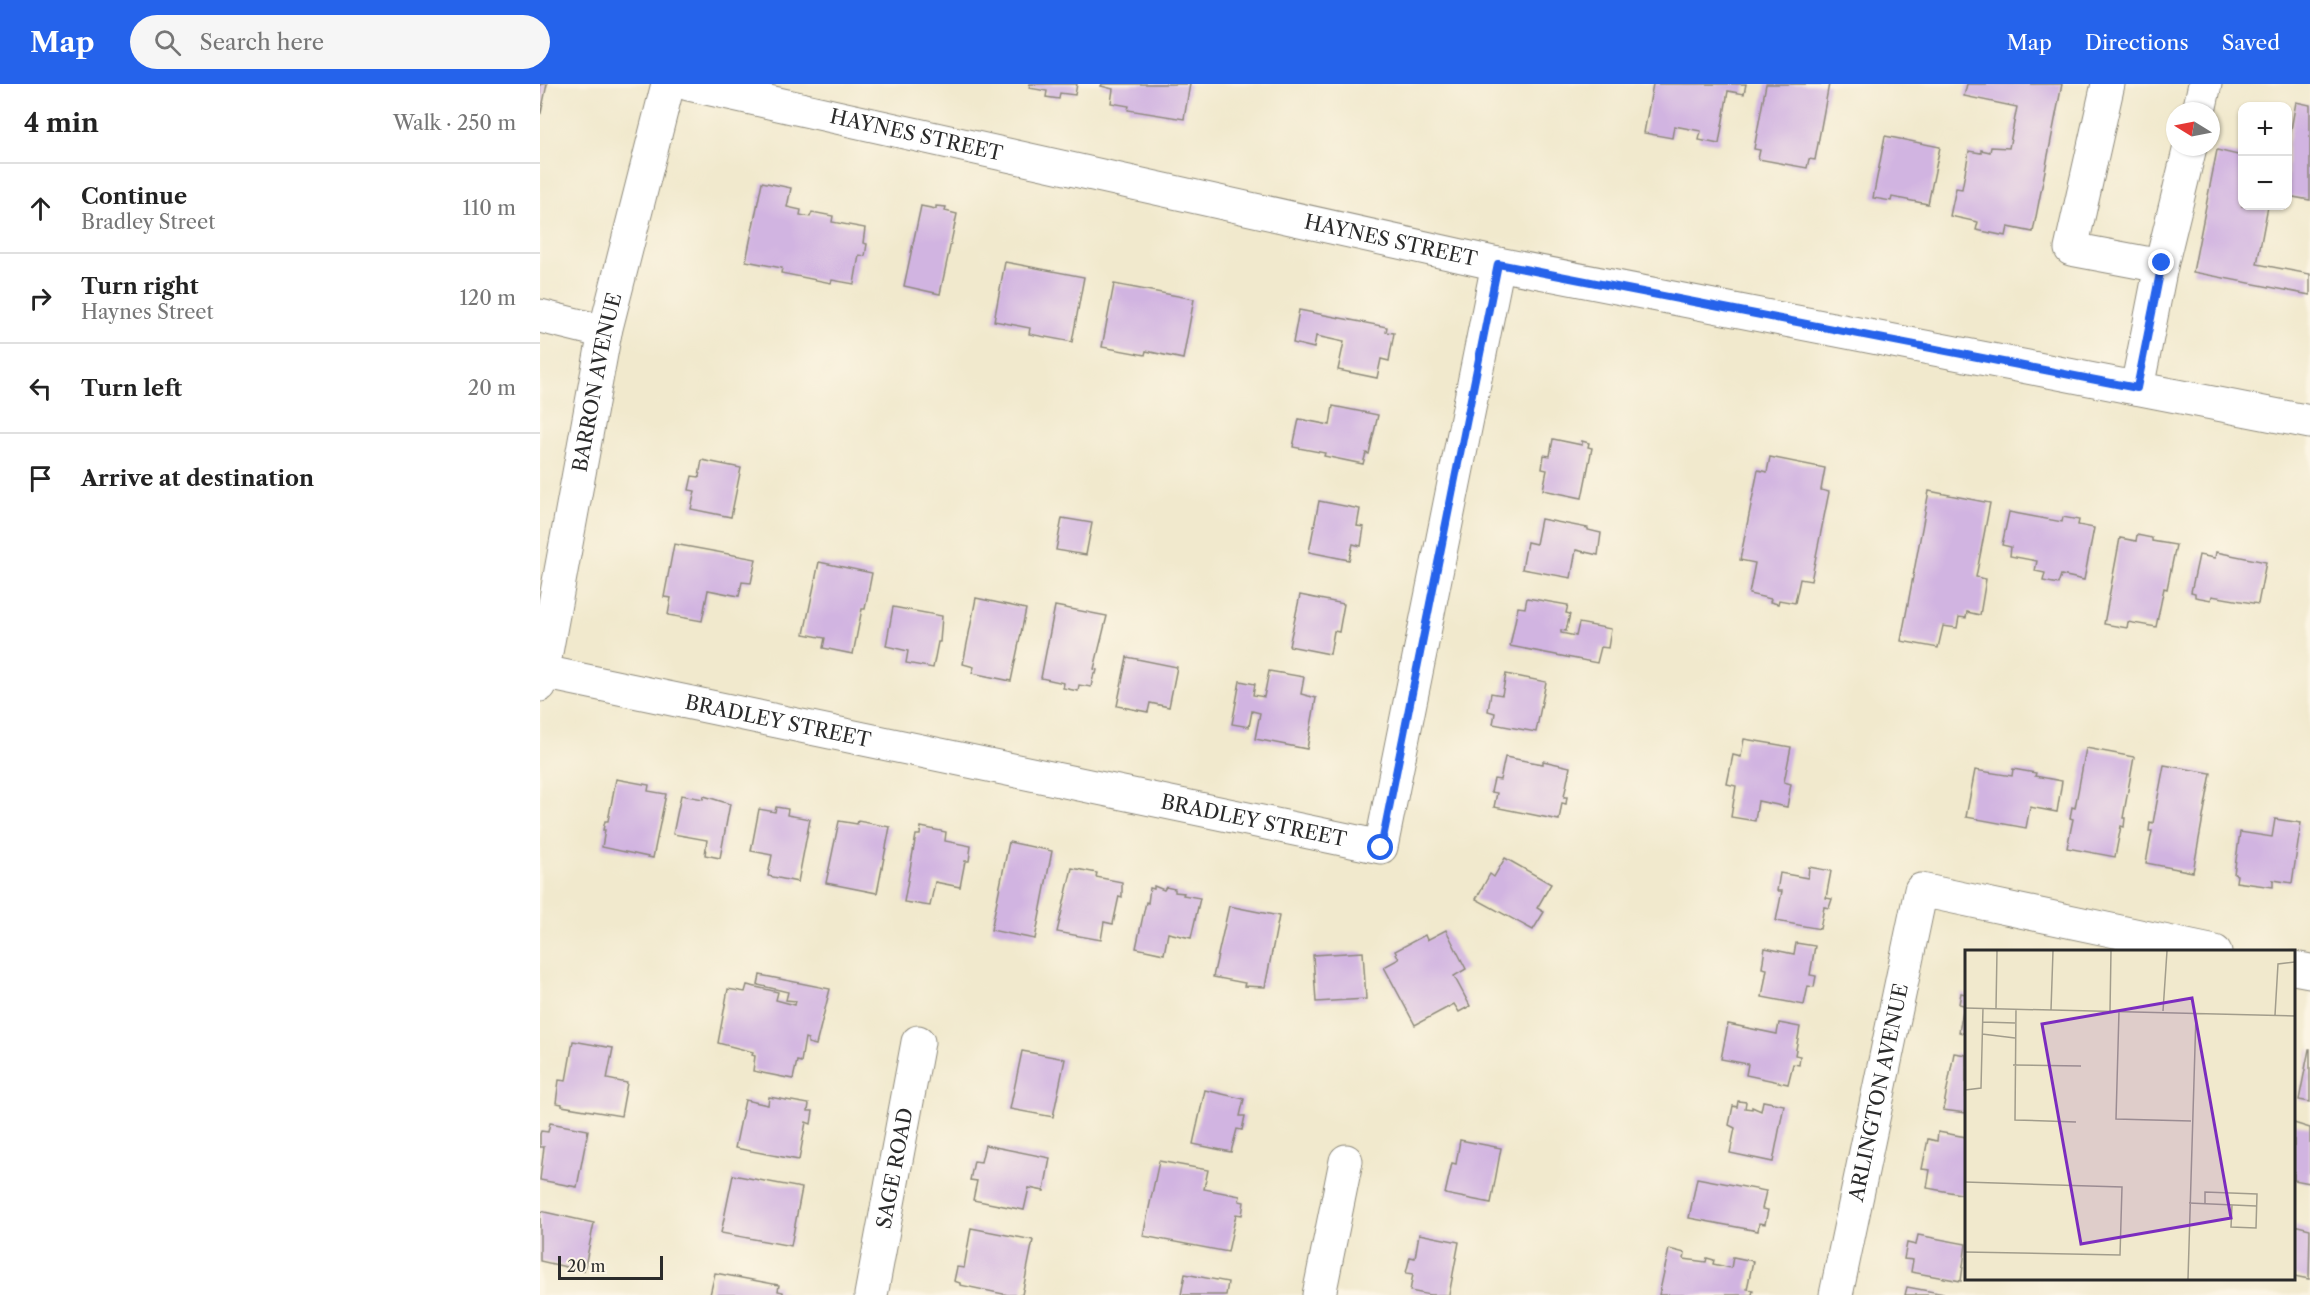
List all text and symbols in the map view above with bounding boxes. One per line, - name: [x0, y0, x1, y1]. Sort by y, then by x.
- search box: [130, 15, 550, 69]
- text: Map: [30, 25, 94, 59]
- icon: search: [151, 26, 184, 59]
- text: Search here: [199, 29, 324, 56]
- text: Map: [2007, 30, 2052, 55]
- text: Directions: [2085, 30, 2189, 55]
- text: Saved: [2222, 30, 2280, 55]
- north arrow: [2166, 102, 2220, 156]
- map controls: [2238, 102, 2292, 210]
- button: +: [2238, 102, 2292, 156]
- street label: HAYNES STREET: [828, 104, 1005, 166]
- text: 4 min: [24, 107, 99, 139]
- text: Walk · 250 m: [393, 111, 516, 135]
- button: −: [2238, 156, 2292, 210]
- text: Continue: [81, 183, 187, 210]
- icon: ahead: [24, 192, 57, 225]
- text: 110 m: [463, 196, 516, 220]
- street label: HAYNES STREET: [1302, 209, 1480, 271]
- text: Bradley Street: [81, 210, 215, 234]
- route end: [2148, 249, 2174, 275]
- text: Turn right: [81, 273, 199, 300]
- icon: right: [24, 282, 57, 315]
- text: 120 m: [459, 286, 516, 310]
- street label: BARRON AVENUE: [567, 290, 627, 474]
- text: Haynes Street: [81, 300, 214, 324]
- icon: left: [24, 372, 57, 405]
- text: Turn left: [81, 375, 182, 402]
- text: 20 m: [468, 376, 516, 400]
- icon: arrive: [24, 462, 57, 495]
- text: Arrive at destination: [81, 465, 314, 492]
- street label: BRADLEY STREET: [683, 690, 873, 752]
- street label: BRADLEY STREET: [1159, 789, 1349, 851]
- route start: [1367, 834, 1393, 860]
- inset map: [1965, 950, 2295, 1280]
- street label: ARLINGTON AVENUE: [1844, 981, 1913, 1205]
- street label: SAGE ROAD: [872, 1106, 918, 1231]
- scale bar: [558, 1253, 663, 1280]
- text: 20 m: [567, 1256, 606, 1276]

